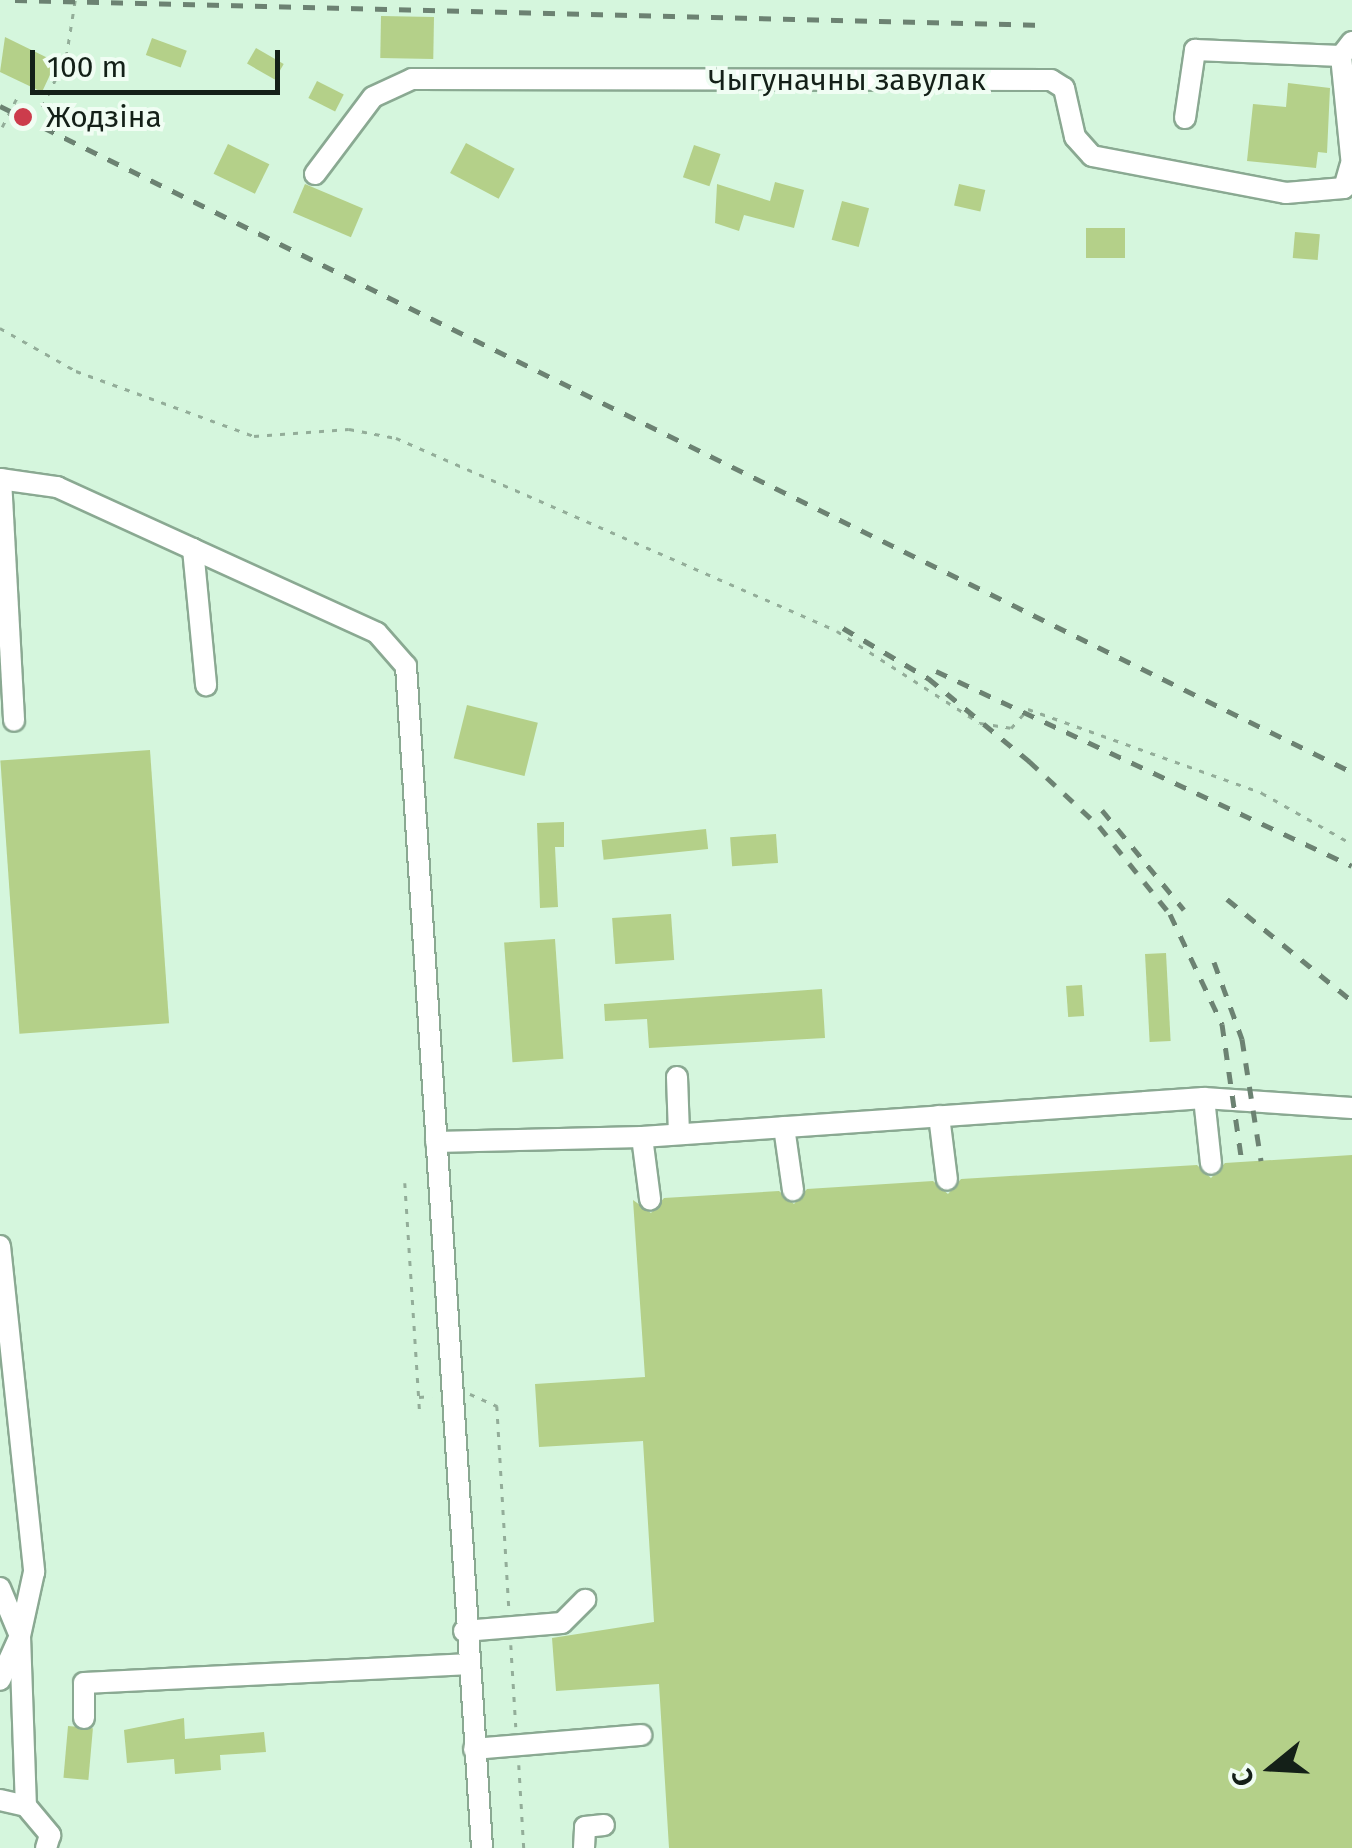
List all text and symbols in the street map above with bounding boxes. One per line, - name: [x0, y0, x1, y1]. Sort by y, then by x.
- scale bar: [35, 30, 285, 92]
- text: 100 m: [47, 49, 127, 85]
- street label: Чыгуначны завулак: [708, 62, 986, 98]
- place label: Жодзіна: [46, 99, 162, 135]
- marker: Жодзіна: [10, 104, 36, 130]
- north arrow: [1222, 1718, 1322, 1818]
- text: С: [1225, 1765, 1261, 1790]

